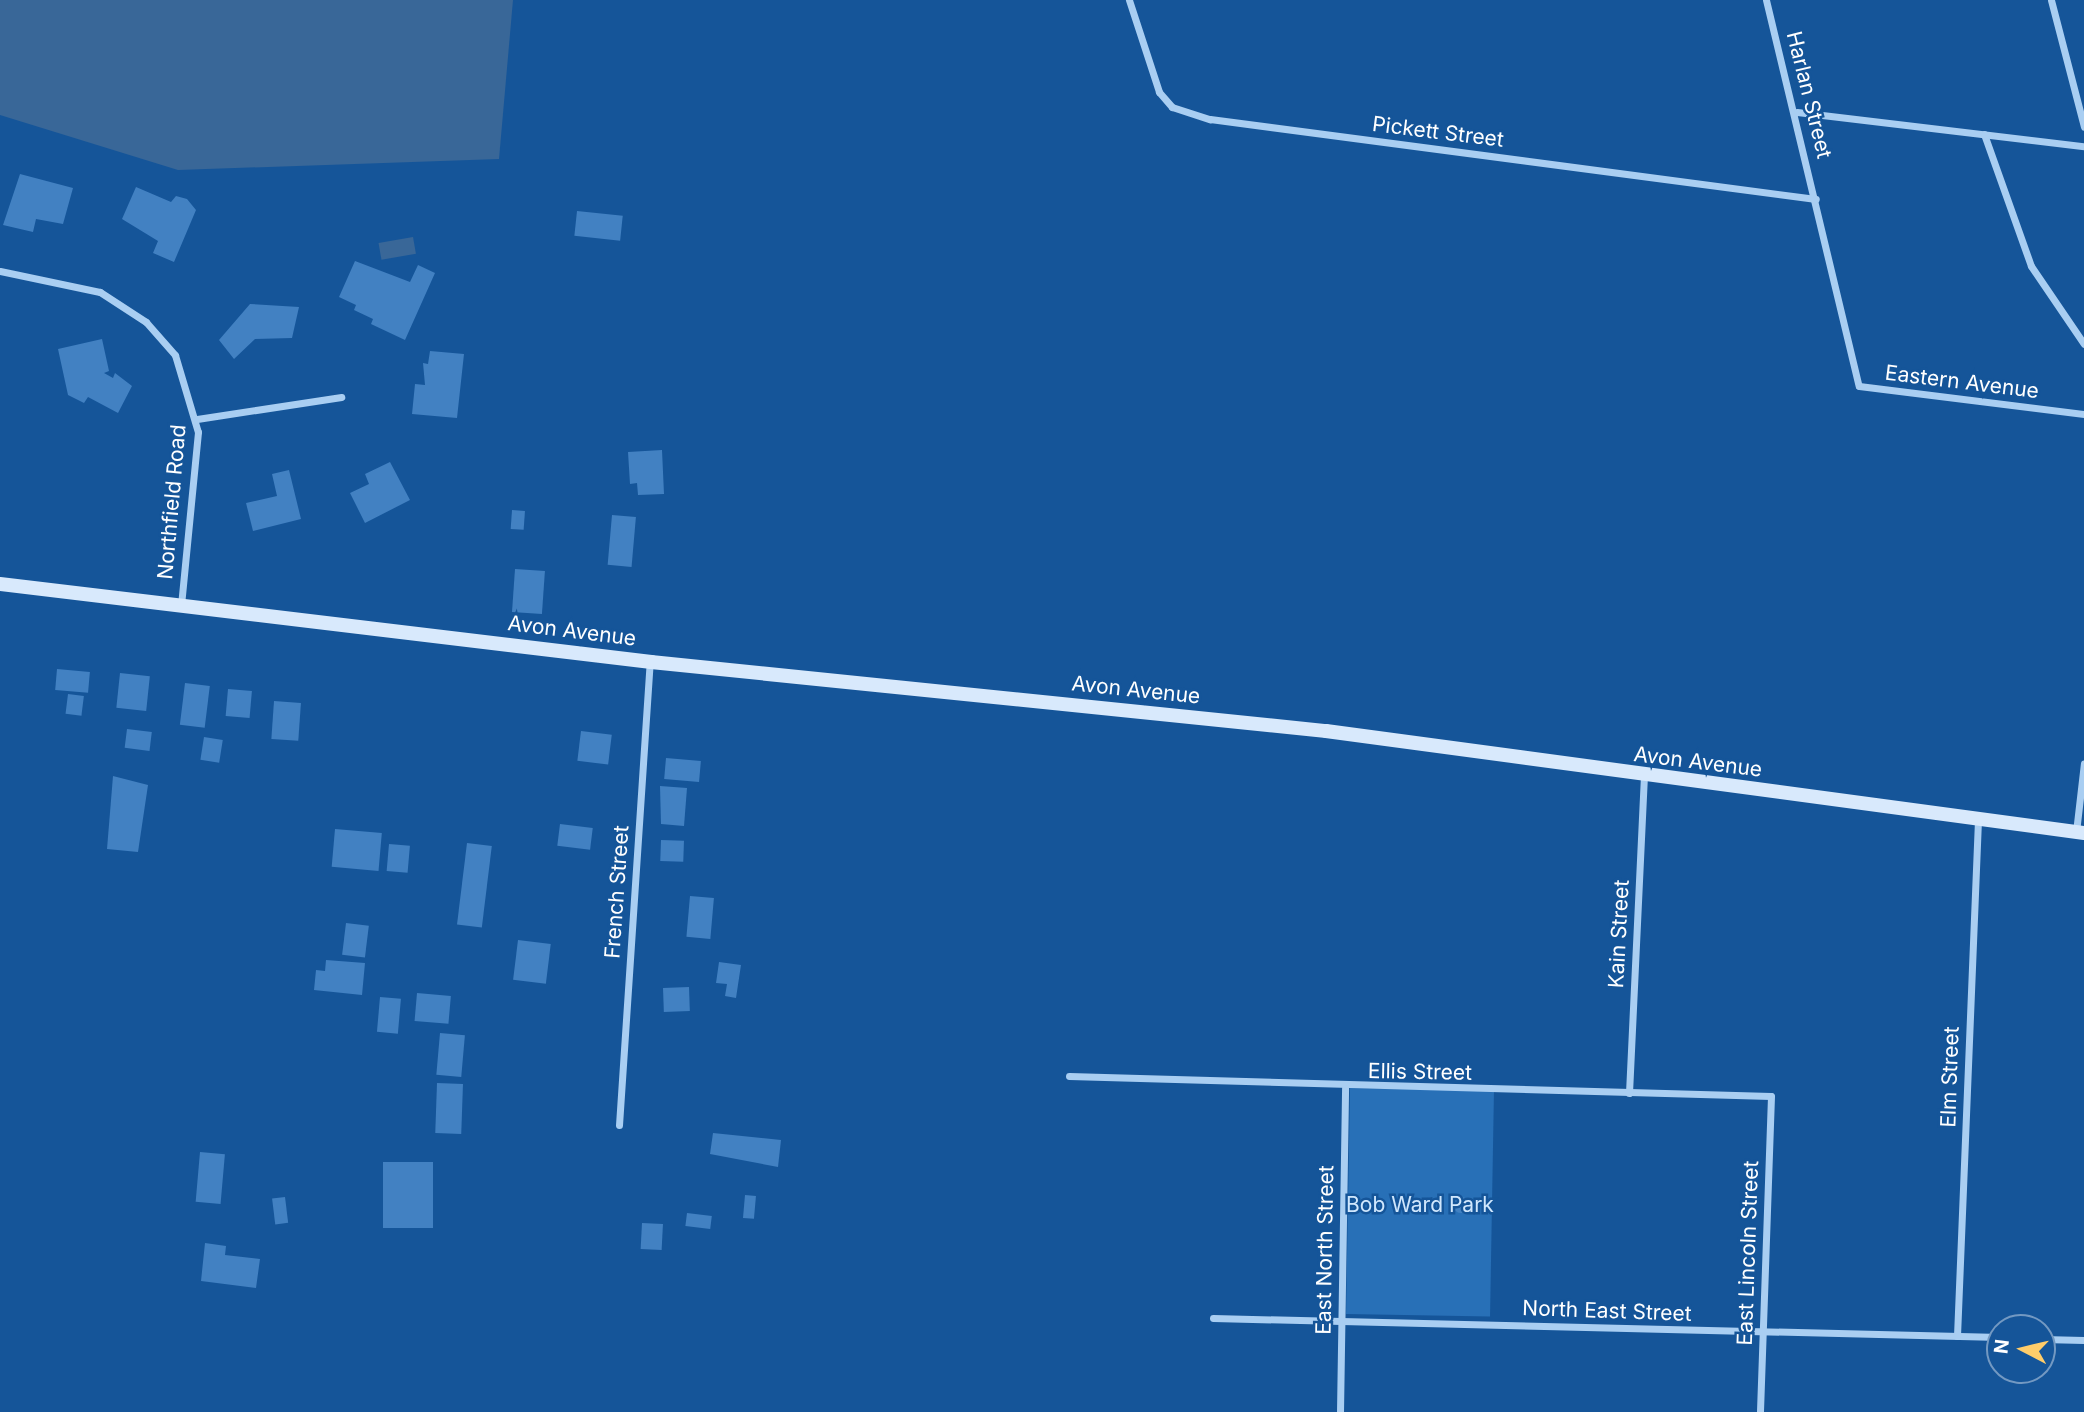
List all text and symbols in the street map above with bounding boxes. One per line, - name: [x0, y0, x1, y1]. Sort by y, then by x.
- street label: Harlan Street: [1781, 29, 1837, 161]
- street label: Pickett Street: [1371, 111, 1505, 153]
- street label: Eastern Avenue: [1884, 360, 2040, 404]
- street label: Northfield Road: [153, 423, 191, 581]
- street label: Avon Avenue: [506, 611, 638, 651]
- street label: Avon Avenue: [1070, 671, 1202, 709]
- street label: Avon Avenue: [1632, 742, 1764, 782]
- street label: French Street: [600, 825, 634, 959]
- street label: Kain Street: [1604, 879, 1634, 989]
- street label: Elm Street: [1936, 1026, 1964, 1128]
- street label: Ellis Street: [1368, 1058, 1472, 1086]
- street label: East Lincoln Street: [1732, 1160, 1764, 1346]
- street label: East North Street: [1311, 1165, 1339, 1335]
- park label: Bob Ward Park: [1346, 1192, 1494, 1218]
- street label: North East Street: [1522, 1295, 1692, 1327]
- north arrow: [1986, 1314, 2056, 1384]
- text: N: [1989, 1338, 2014, 1355]

